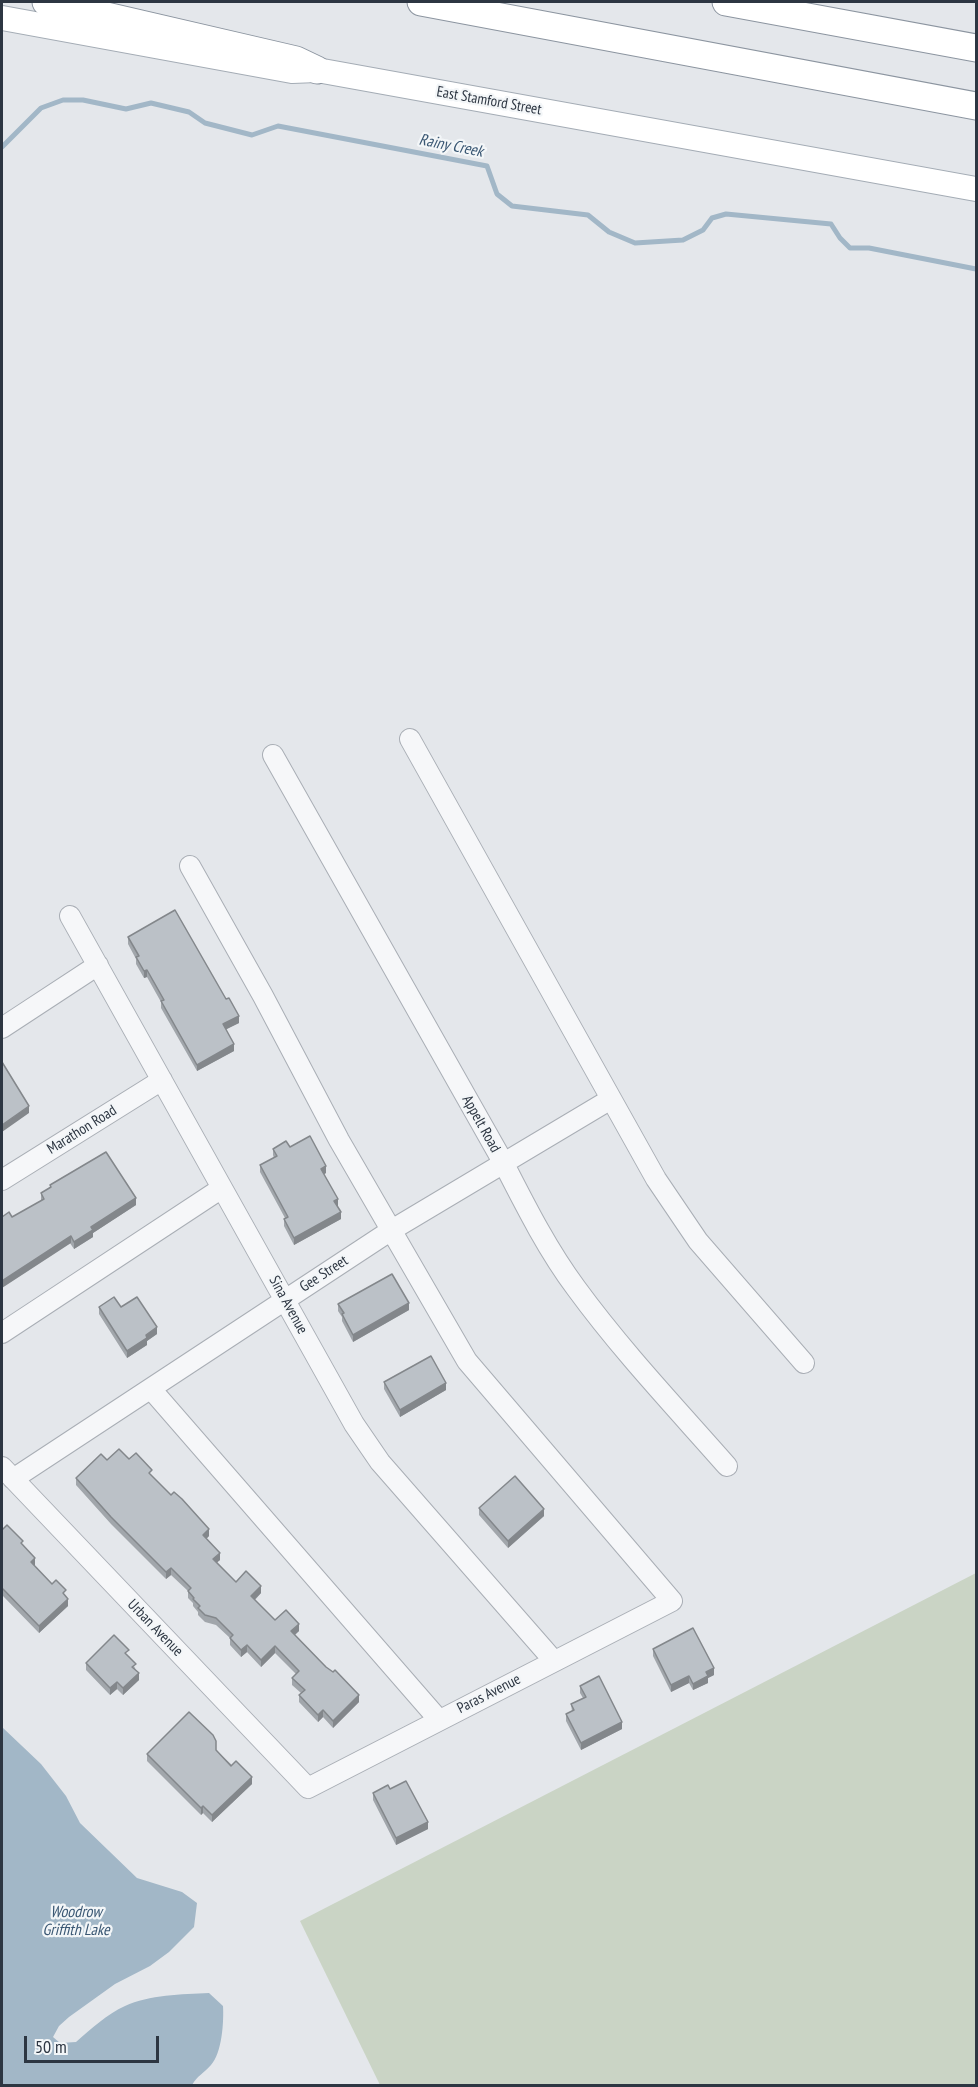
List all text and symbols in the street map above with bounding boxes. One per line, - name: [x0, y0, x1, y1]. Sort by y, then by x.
- street label: East Stamford Street: [435, 83, 543, 119]
- water label: Rainy Creek: [417, 130, 485, 162]
- street label: Appelt Road: [458, 1092, 504, 1156]
- street label: Marathon Road: [44, 1102, 120, 1158]
- street label: Gee Street: [297, 1252, 351, 1296]
- street label: Sina Avenue: [265, 1273, 311, 1337]
- street label: Urban Avenue: [123, 1596, 187, 1660]
- street label: Paras Avenue: [454, 1670, 524, 1718]
- water label: Woodrow Griffith Lake: [42, 1902, 110, 1940]
- scale bar: [27, 2024, 162, 2062]
- text: 50 m: [35, 2035, 67, 2058]

